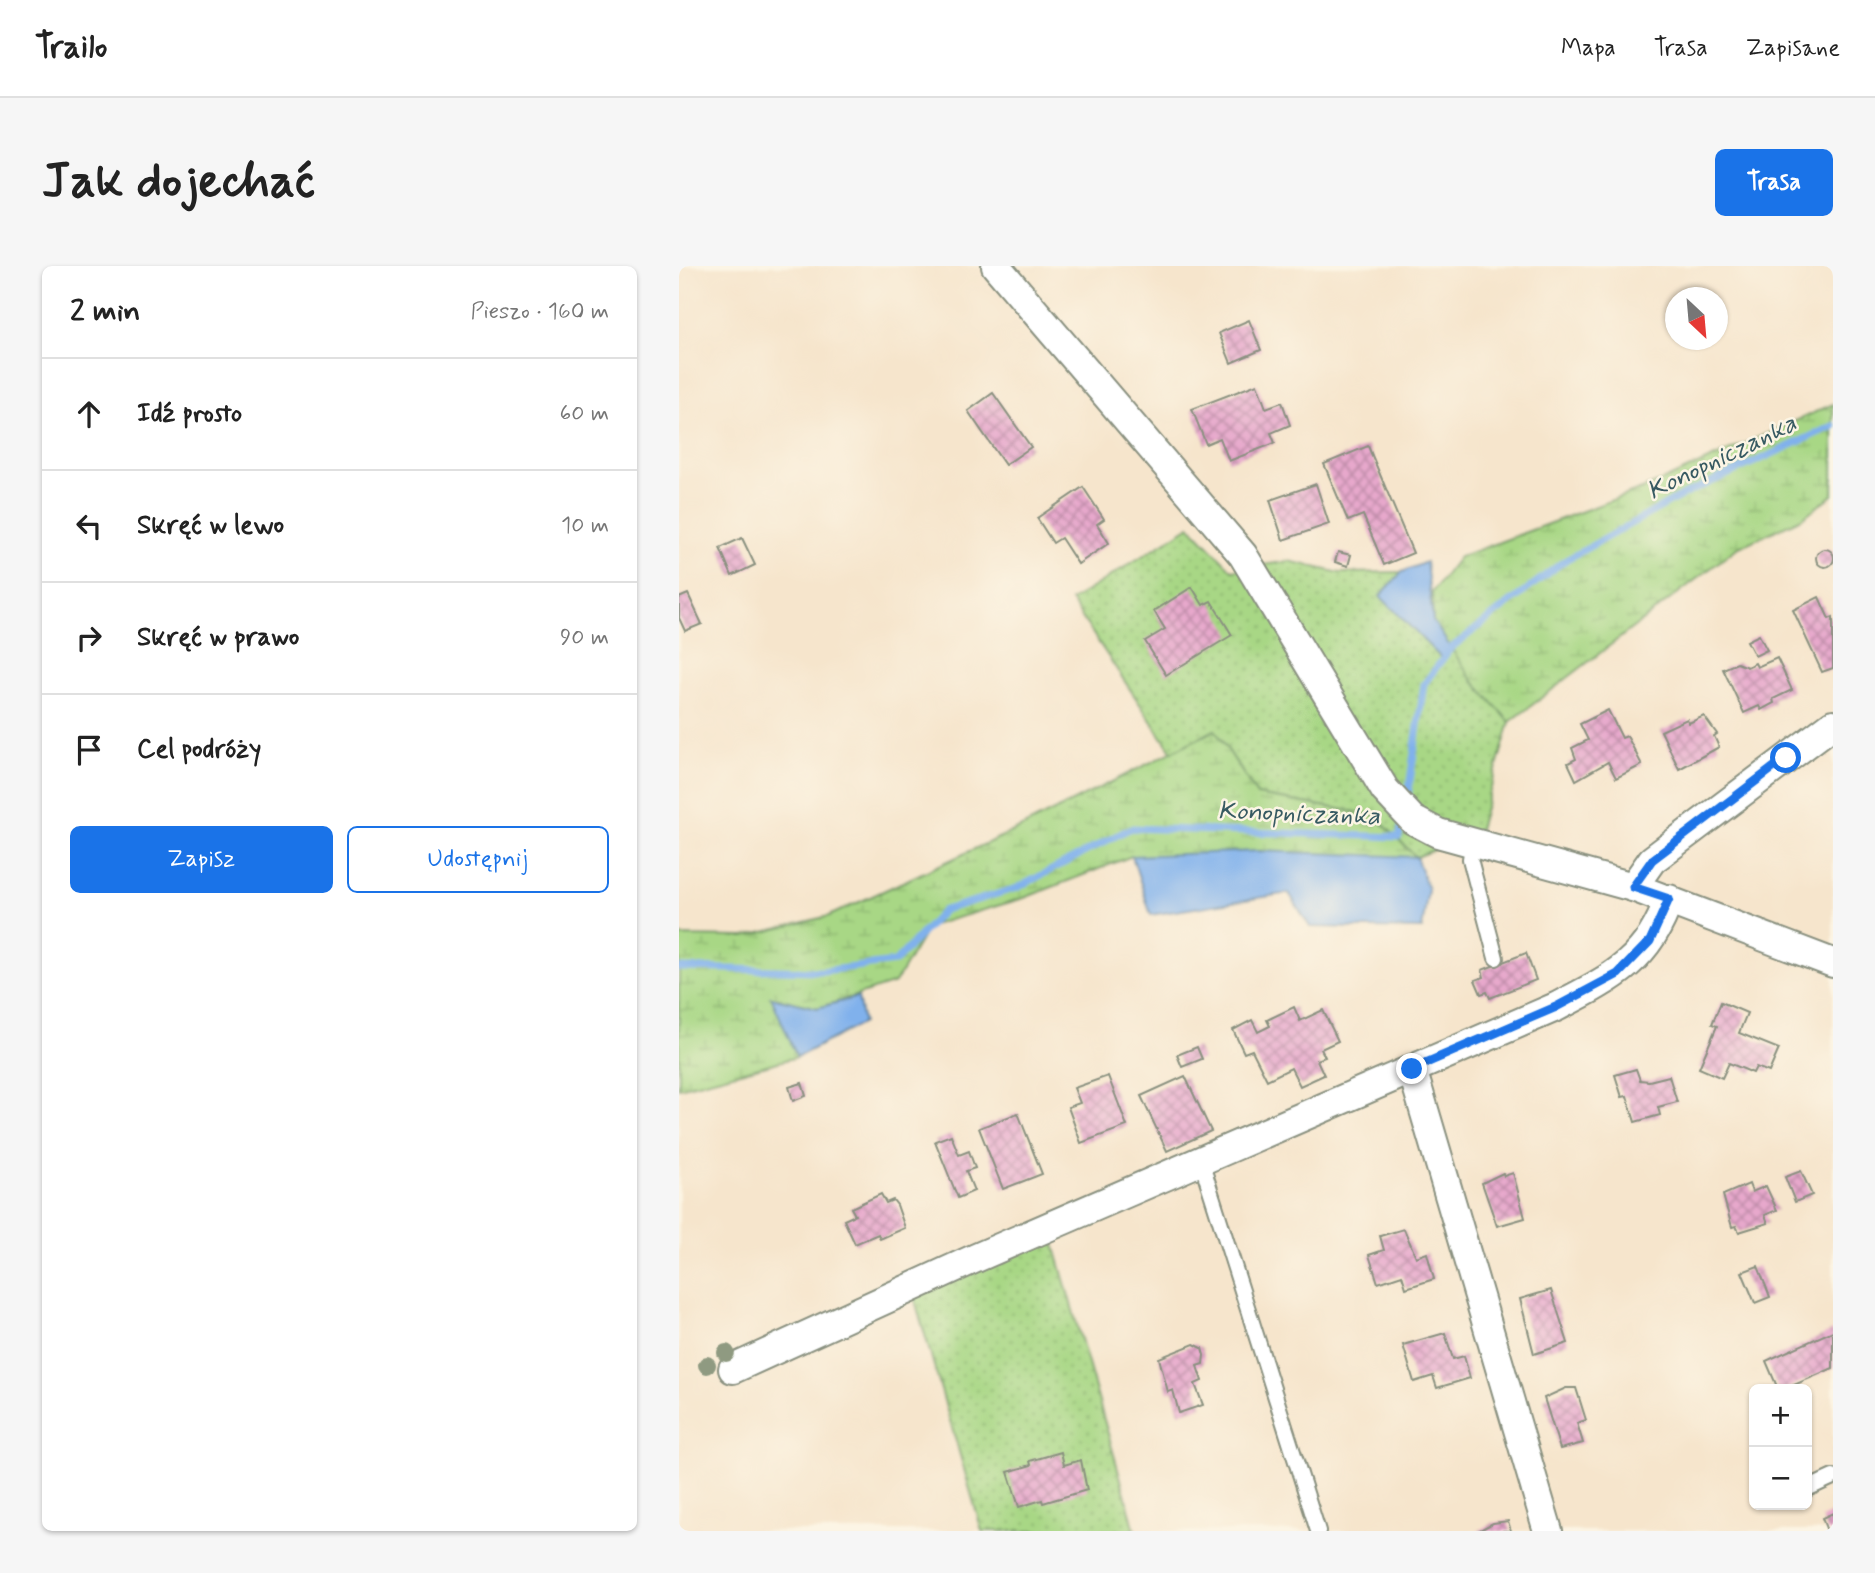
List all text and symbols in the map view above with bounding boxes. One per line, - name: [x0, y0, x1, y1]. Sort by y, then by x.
- text: Trailo: [35, 26, 107, 70]
- text: Mapa: [1561, 33, 1616, 64]
- text: Trasa: [1654, 33, 1708, 64]
- text: Zapisane: [1746, 33, 1840, 64]
- button: Trasa: [1715, 149, 1833, 216]
- text: Jak dojechać: [42, 150, 315, 215]
- north arrow: [1665, 287, 1728, 350]
- text: 2 min: [70, 292, 140, 331]
- text: Pieszo · 160 m: [471, 297, 609, 327]
- icon: ahead: [70, 395, 108, 433]
- text: Idź prosto: [137, 397, 242, 431]
- text: 60 m: [560, 399, 609, 429]
- water label: Konopniczanka: [1642, 407, 1802, 509]
- icon: left: [70, 507, 108, 545]
- text: Skręć w lewo: [137, 509, 284, 543]
- text: 10 m: [561, 511, 609, 541]
- icon: right: [70, 619, 108, 657]
- text: Skręć w prawo: [137, 621, 299, 655]
- text: 90 m: [560, 623, 609, 653]
- icon: arrive: [70, 731, 108, 769]
- text: Cel podróży: [137, 733, 261, 767]
- route start: [1770, 742, 1801, 773]
- water label: Konopniczanka: [1217, 794, 1381, 834]
- button: Zapisz: [70, 826, 333, 893]
- button: Udostępnij: [347, 826, 609, 893]
- route end: [1396, 1053, 1427, 1084]
- map controls: [1749, 1384, 1812, 1510]
- button: +: [1749, 1384, 1812, 1447]
- button: −: [1749, 1447, 1812, 1510]

